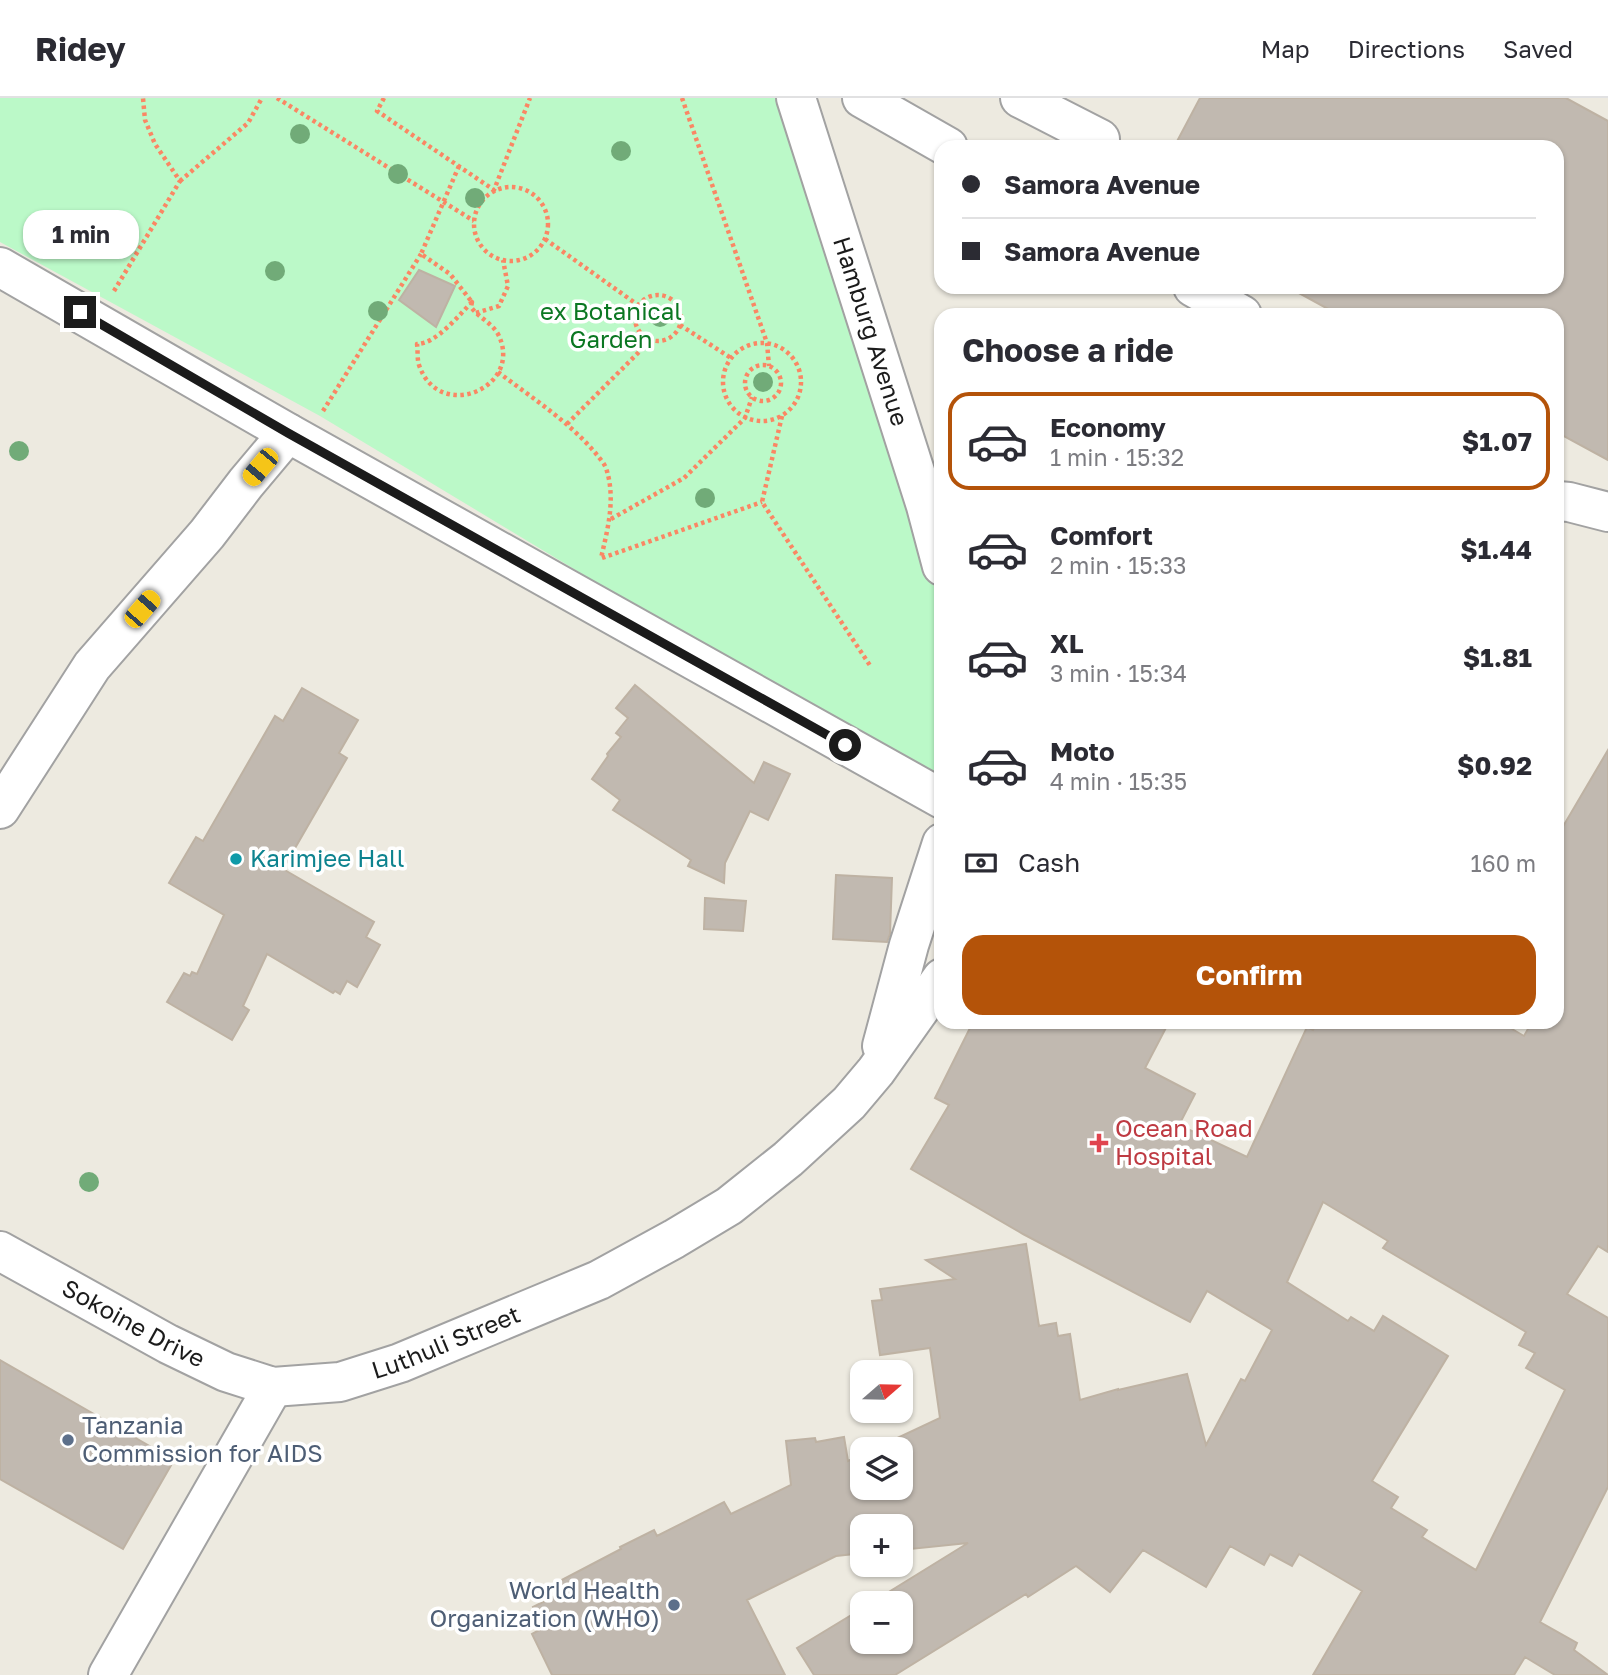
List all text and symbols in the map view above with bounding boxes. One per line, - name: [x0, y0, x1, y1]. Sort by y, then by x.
- text: Ridey: [35, 29, 126, 68]
- text: Map: [1261, 34, 1310, 63]
- text: Directions: [1348, 34, 1465, 63]
- text: Saved: [1503, 34, 1573, 63]
- text: Samora Avenue: [1004, 169, 1200, 200]
- callout: 1 min: [22, 211, 138, 260]
- text: 1 min: [52, 220, 110, 248]
- street label: Hamburg Avenue: [828, 233, 916, 429]
- text: Samora Avenue: [1004, 236, 1200, 267]
- route end: [64, 296, 96, 328]
- park label: ex Botanical Garden: [540, 296, 682, 353]
- text: Choose a ride: [962, 331, 1174, 369]
- icon: car: [966, 410, 1029, 473]
- text: Economy: [1050, 412, 1166, 443]
- text: $1.07: [1462, 426, 1532, 457]
- text: 1 min · 15:32: [1050, 443, 1184, 471]
- car: [239, 444, 282, 490]
- icon: car: [966, 518, 1029, 581]
- text: Comfort: [1050, 520, 1153, 551]
- text: $1.44: [1460, 534, 1532, 565]
- text: 2 min · 15:33: [1050, 551, 1186, 579]
- car: [121, 586, 164, 632]
- icon: car: [966, 626, 1029, 689]
- text: XL: [1050, 628, 1084, 659]
- text: $1.81: [1463, 642, 1532, 673]
- text: 3 min · 15:34: [1050, 659, 1187, 687]
- route start: [829, 729, 861, 761]
- icon: car: [966, 734, 1029, 797]
- text: Moto: [1050, 736, 1115, 767]
- text: $0.92: [1457, 750, 1532, 781]
- text: 4 min · 15:35: [1050, 767, 1187, 795]
- place label: Karimjee Hall: [250, 843, 404, 872]
- icon: cash: [962, 844, 1000, 882]
- text: Cash: [1018, 847, 1080, 878]
- text: 160 m: [1471, 849, 1536, 877]
- marker: Karimjee Hall: [228, 851, 244, 867]
- button: Confirm: [962, 935, 1536, 1015]
- place label: Ocean Road Hospital: [1115, 1113, 1253, 1170]
- marker: Ocean Road Hospital: [1089, 1133, 1109, 1153]
- street label: Sokoine Drive: [58, 1272, 210, 1373]
- street label: Luthuli Street: [368, 1299, 524, 1384]
- north arrow: [850, 1360, 914, 1423]
- map controls: [850, 1360, 913, 1654]
- place label: Tanzania Commission for AIDS: [82, 1410, 323, 1467]
- marker: Tanzania Commission for AIDS: [60, 1432, 76, 1448]
- button: layers: [850, 1437, 913, 1500]
- button: +: [850, 1514, 913, 1577]
- place label: World Health Organization (WHO): [430, 1575, 660, 1632]
- button: −: [850, 1591, 913, 1654]
- marker: World Health Organization (WHO): [666, 1597, 682, 1613]

